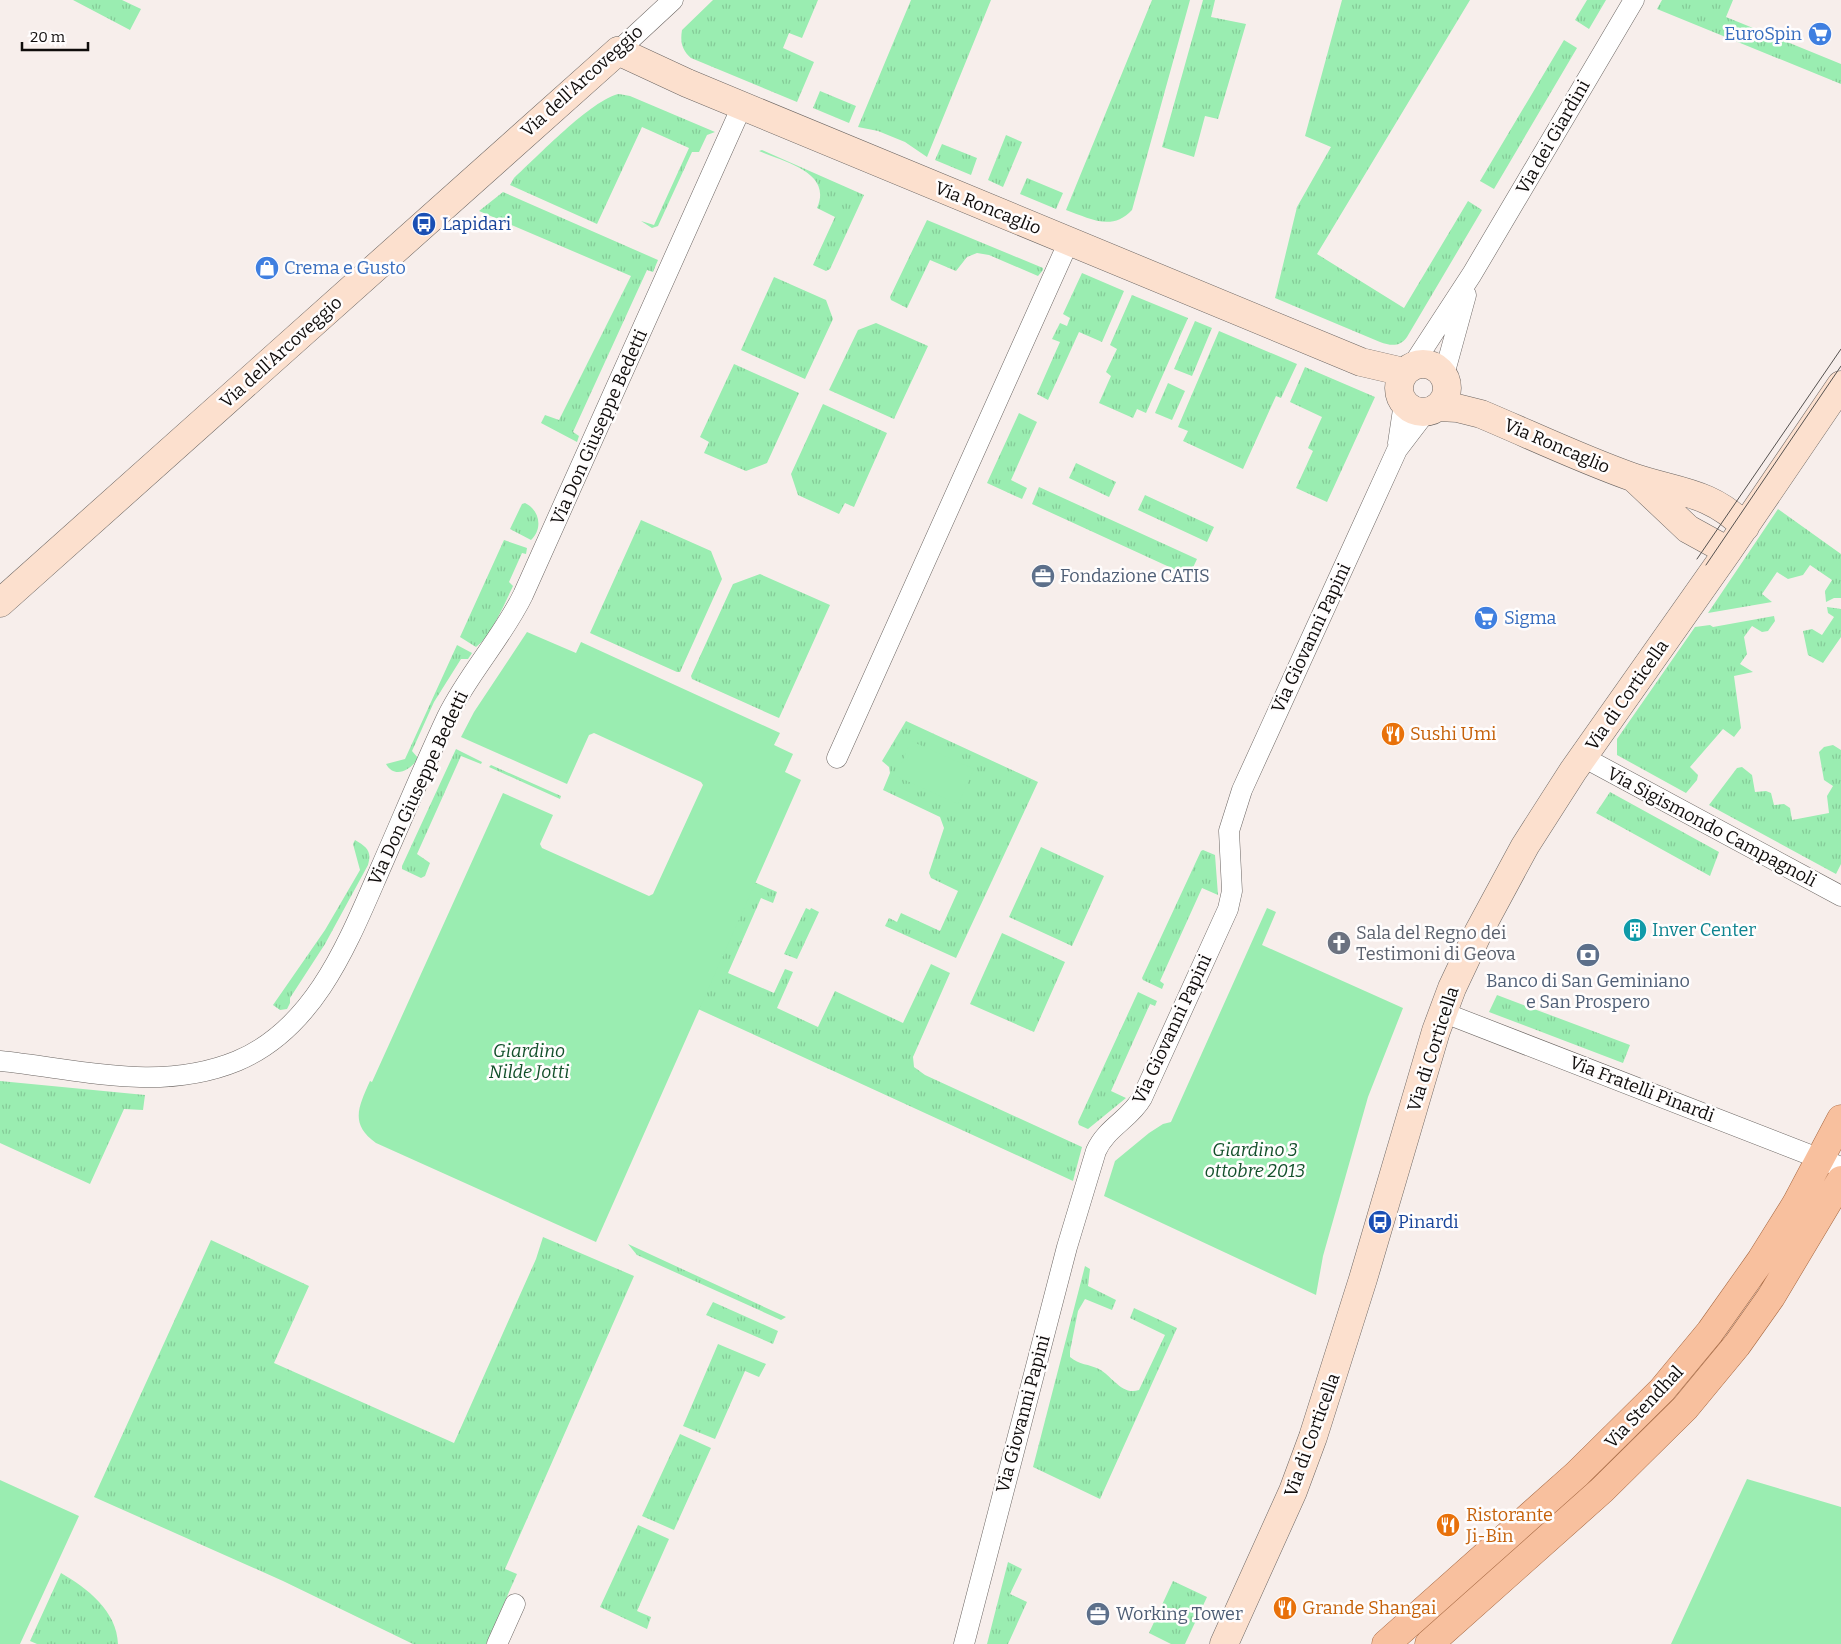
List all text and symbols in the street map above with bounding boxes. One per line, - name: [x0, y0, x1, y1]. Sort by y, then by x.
- scale bar: [22, 20, 89, 52]
- street label: Via dell'Arcoveggio: [516, 20, 648, 142]
- supermarket icon: EuroSpin: [1807, 21, 1833, 47]
- place label: EuroSpin: [1724, 23, 1803, 45]
- text: 20 m: [30, 28, 66, 46]
- street label: Via dei Giardini: [1511, 76, 1595, 198]
- street label: Via Roncaglio: [932, 177, 1044, 239]
- bus stop icon: Lapidari: [411, 211, 437, 237]
- place label: Lapidari: [442, 213, 511, 235]
- shop icon: Crema e Gusto: [254, 255, 280, 281]
- place label: Crema e Gusto: [284, 257, 406, 279]
- street label: Via dell'Arcoveggio: [215, 291, 347, 413]
- street label: Via Don Giuseppe Bedetti: [546, 326, 652, 528]
- street label: Via Roncaglio: [1501, 414, 1613, 478]
- street label: Via Giovanni Papini: [1267, 560, 1355, 716]
- office icon: Fondazione CATIS: [1030, 563, 1056, 589]
- place label: Fondazione CATIS: [1060, 565, 1210, 587]
- supermarket icon: Sigma: [1473, 605, 1499, 631]
- place label: Sigma: [1504, 607, 1557, 629]
- street label: Via di Corticella: [1581, 635, 1673, 755]
- street label: Via Don Giuseppe Bedetti: [363, 687, 473, 889]
- restaurant icon: Sushi Umi: [1380, 721, 1406, 747]
- place label: Sushi Umi: [1410, 723, 1496, 745]
- street label: Via Sigismondo Campagnoli: [1603, 762, 1821, 892]
- building icon: Inver Center: [1622, 917, 1648, 943]
- place label: Inver Center: [1652, 919, 1756, 941]
- place label: Sala del Regno dei Testimoni di Geova: [1356, 922, 1516, 965]
- church icon: Sala del Regno dei Testimoni di Geova: [1326, 930, 1352, 956]
- bank icon: Banco di San Geminiano e San Prospero: [1575, 942, 1601, 968]
- street label: Via Giovanni Papini: [1128, 951, 1216, 1107]
- place label: Banco di San Geminiano e San Prospero: [1486, 970, 1690, 1013]
- street label: Via di Corticella: [1402, 984, 1464, 1114]
- park label: Giardino Nilde Jotti: [489, 1040, 569, 1083]
- street label: Via Fratelli Pinardi: [1566, 1051, 1718, 1127]
- park label: Giardino 3 ottobre 2013: [1205, 1139, 1305, 1182]
- bus stop icon: Pinardi: [1367, 1209, 1393, 1235]
- place label: Pinardi: [1398, 1211, 1459, 1233]
- street label: Via Giovanni Papini: [991, 1333, 1055, 1495]
- street label: Via Stendhal: [1600, 1361, 1688, 1453]
- street label: Via di Corticella: [1279, 1370, 1345, 1500]
- place label: Ristorante Ji-Bin: [1465, 1504, 1553, 1547]
- restaurant icon: Ristorante Ji-Bin: [1435, 1512, 1461, 1538]
- restaurant icon: Grande Shangai: [1272, 1595, 1298, 1621]
- place label: Grande Shangai: [1302, 1597, 1436, 1619]
- office icon: Working Tower: [1085, 1601, 1111, 1627]
- place label: Working Tower: [1116, 1603, 1243, 1625]

